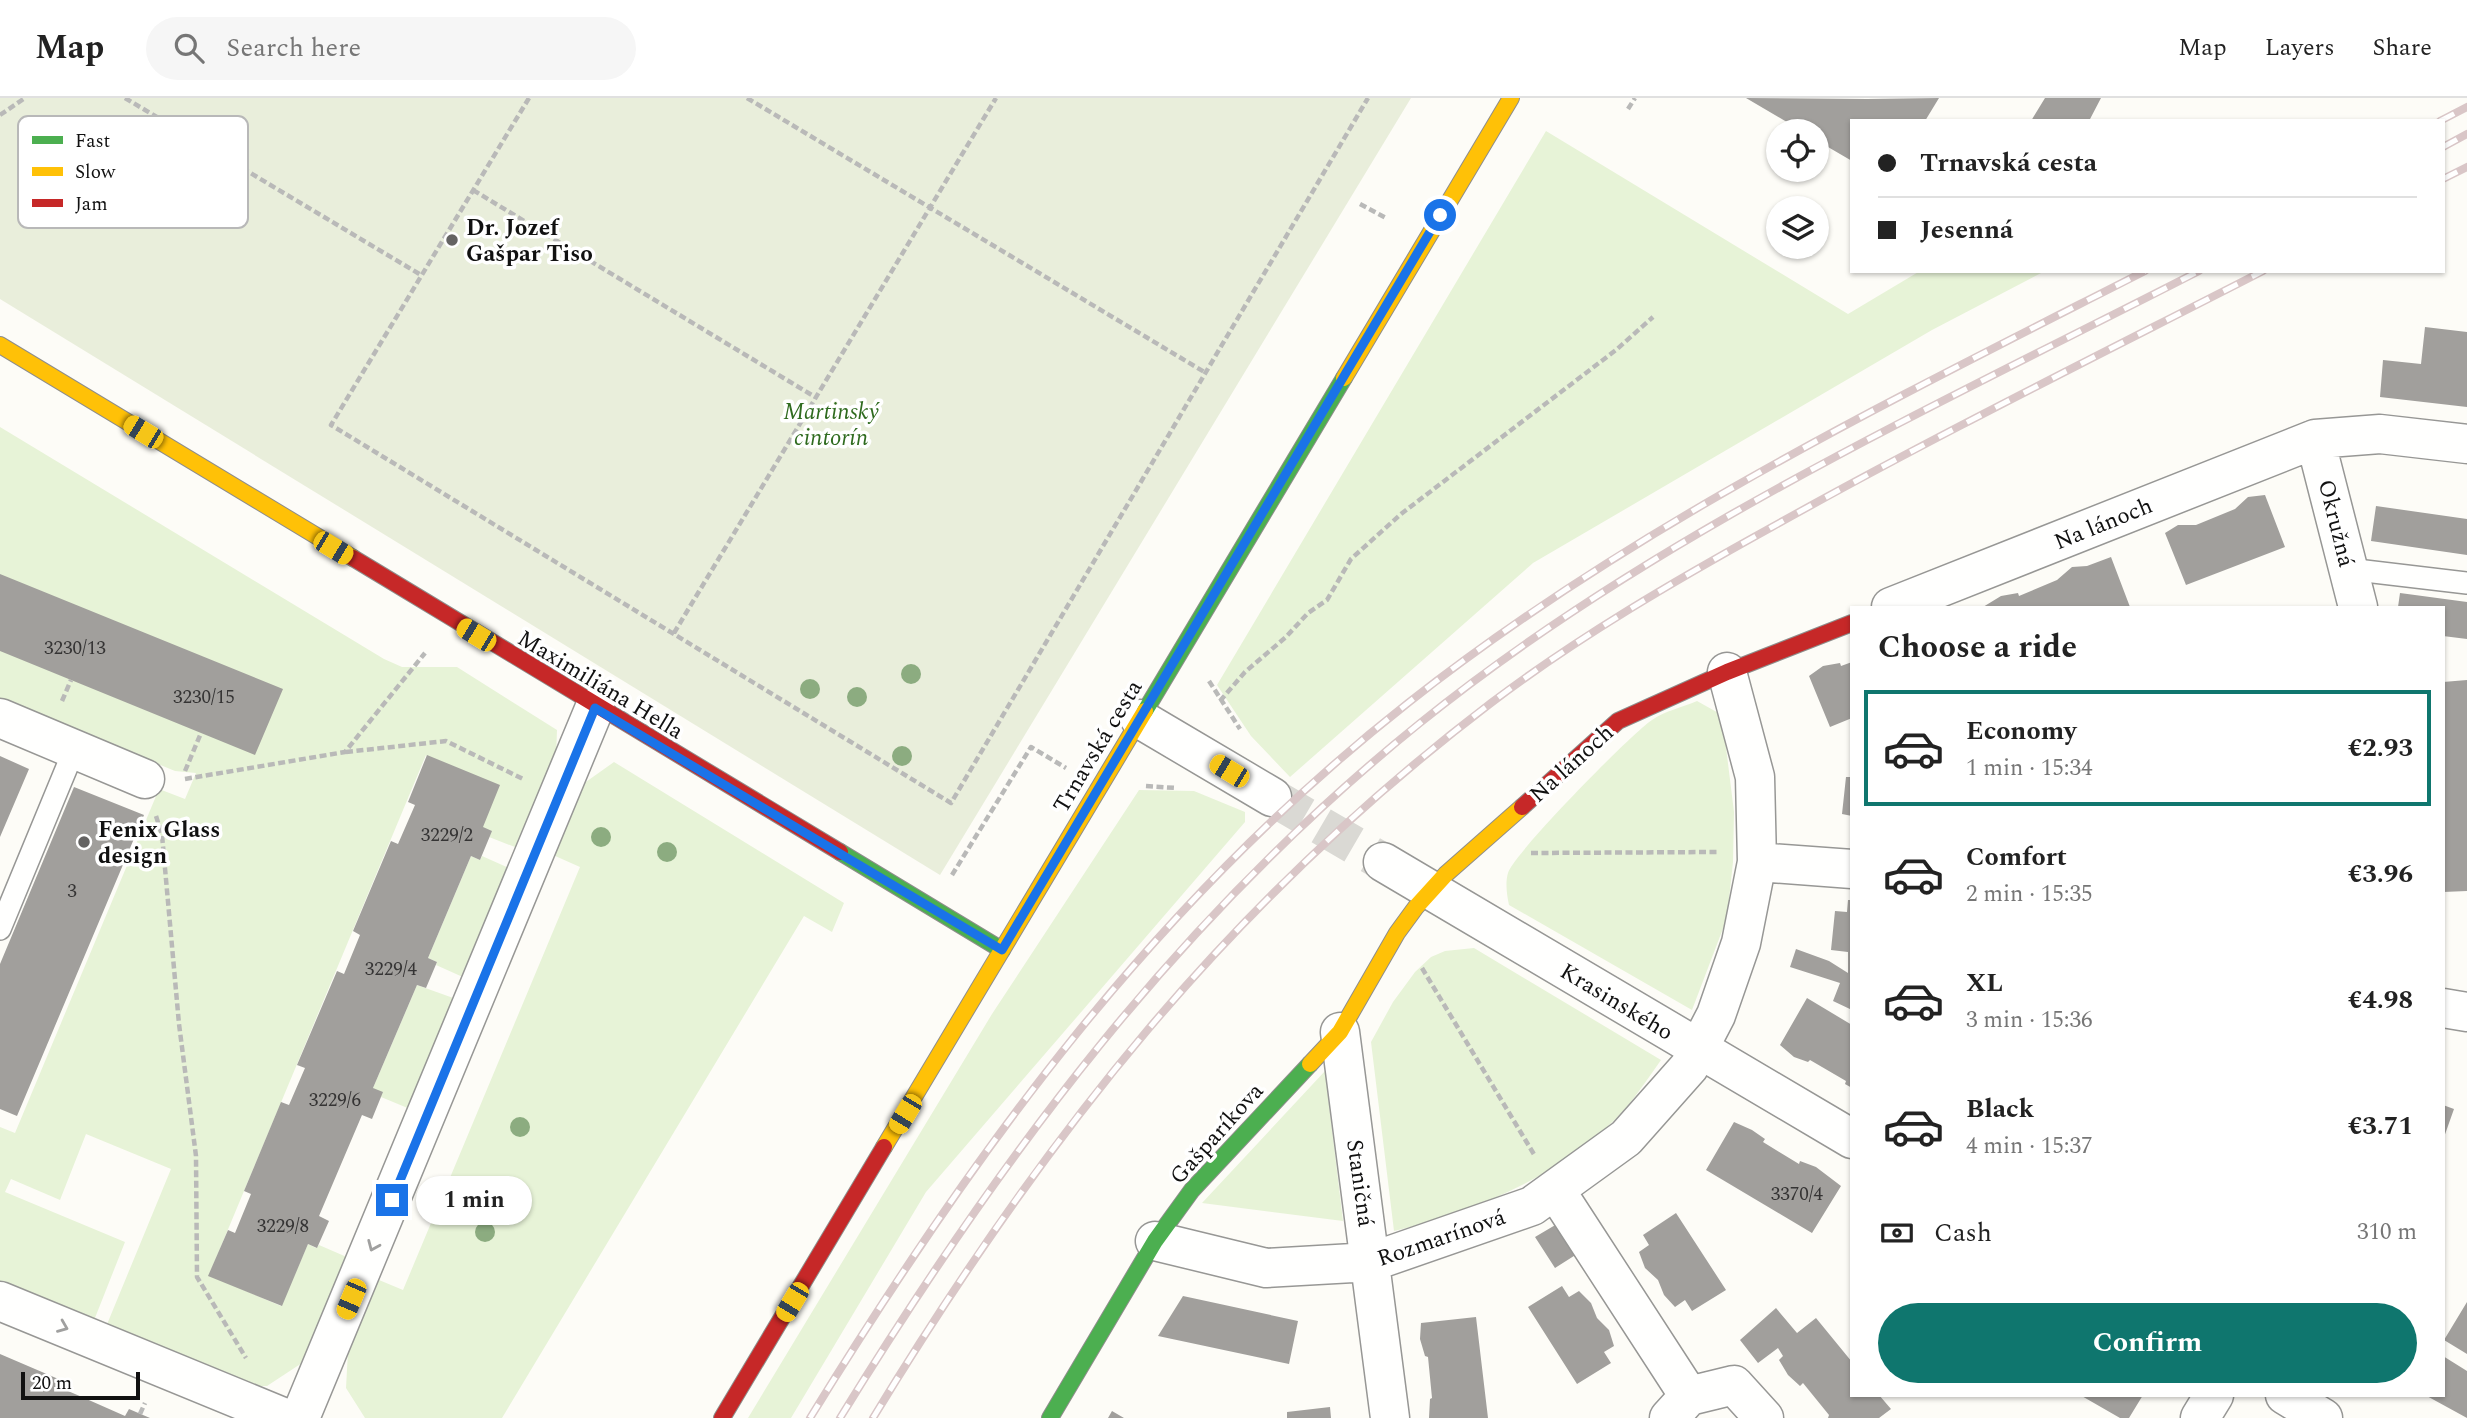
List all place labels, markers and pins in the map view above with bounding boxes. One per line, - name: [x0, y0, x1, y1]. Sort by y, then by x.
- place label: Dr. Jozef Gašpar Tiso: [466, 211, 593, 272]
- marker: Dr. Jozef Gašpar Tiso: [444, 232, 460, 248]
- place label: Fenix Glass design: [98, 813, 220, 874]
- marker: Fenix Glass design: [76, 834, 92, 850]

